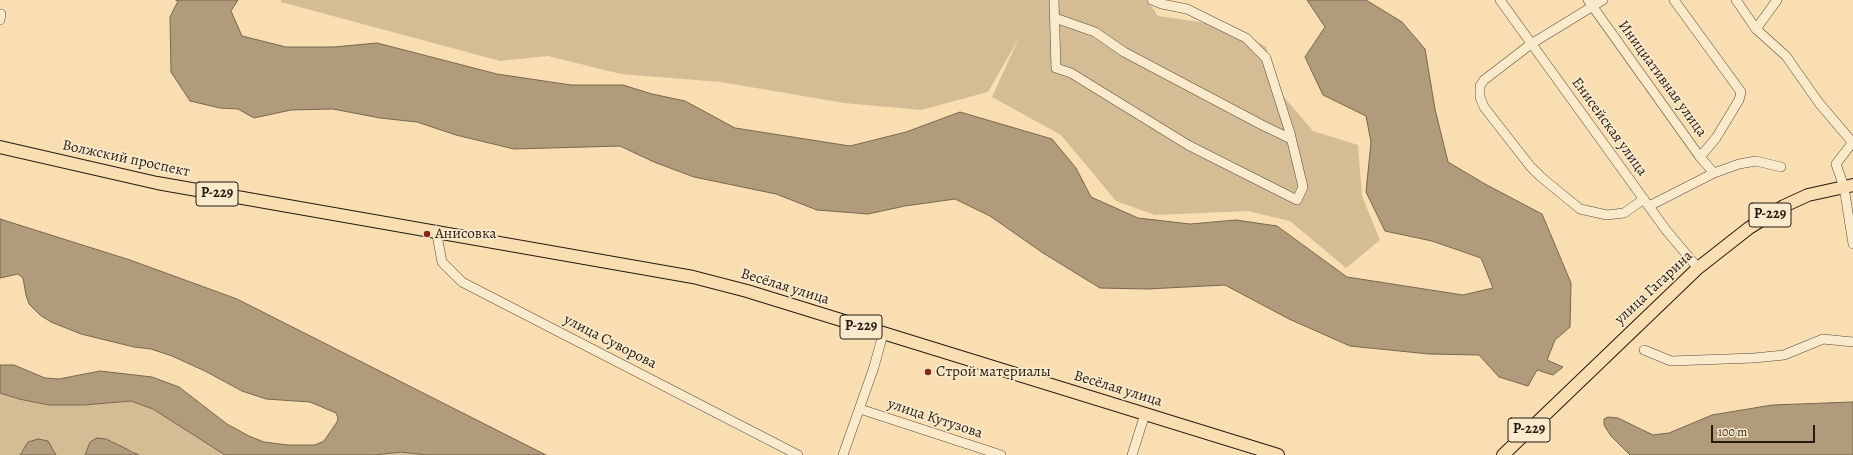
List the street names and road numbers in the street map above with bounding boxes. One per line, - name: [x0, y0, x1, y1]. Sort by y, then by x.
- street label: Инициативная улица: [1614, 17, 1710, 141]
- street label: Енисейская улица: [1567, 74, 1651, 180]
- street label: Волжский проспект: [61, 137, 191, 181]
- road number: Р-229: [196, 182, 238, 206]
- road number: Р-229: [1749, 203, 1791, 227]
- street label: улица Гагарина: [1611, 247, 1697, 329]
- street label: Весёлая улица: [739, 265, 831, 309]
- street label: улица Суворова: [561, 311, 659, 373]
- road number: Р-229: [840, 315, 882, 339]
- street label: Весёлая улица: [1072, 367, 1164, 411]
- street label: улица Кутузова: [885, 395, 985, 443]
- road number: Р-229: [1508, 418, 1550, 442]

